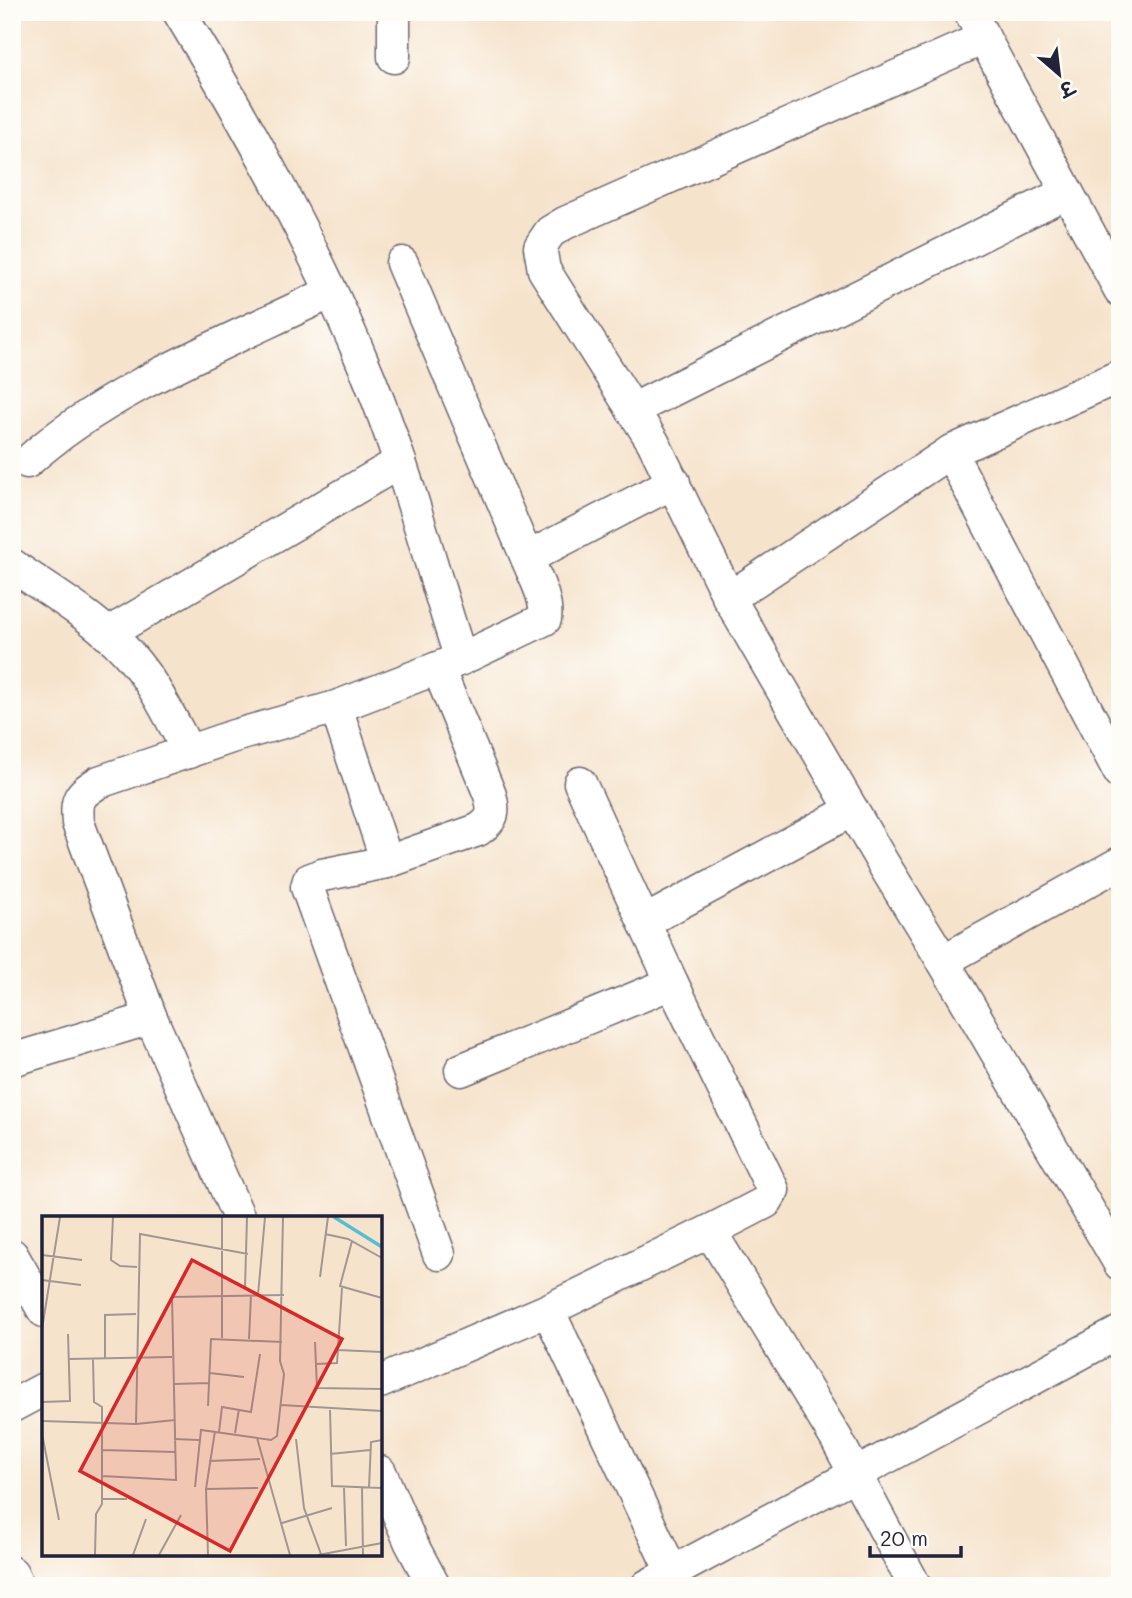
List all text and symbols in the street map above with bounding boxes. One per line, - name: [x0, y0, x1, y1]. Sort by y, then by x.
- north arrow: [1024, 38, 1094, 108]
- text: उ: [1054, 75, 1080, 105]
- inset map: [42, 1216, 382, 1556]
- scale bar: [870, 1514, 960, 1558]
- text: 20 m: [880, 1524, 928, 1551]

